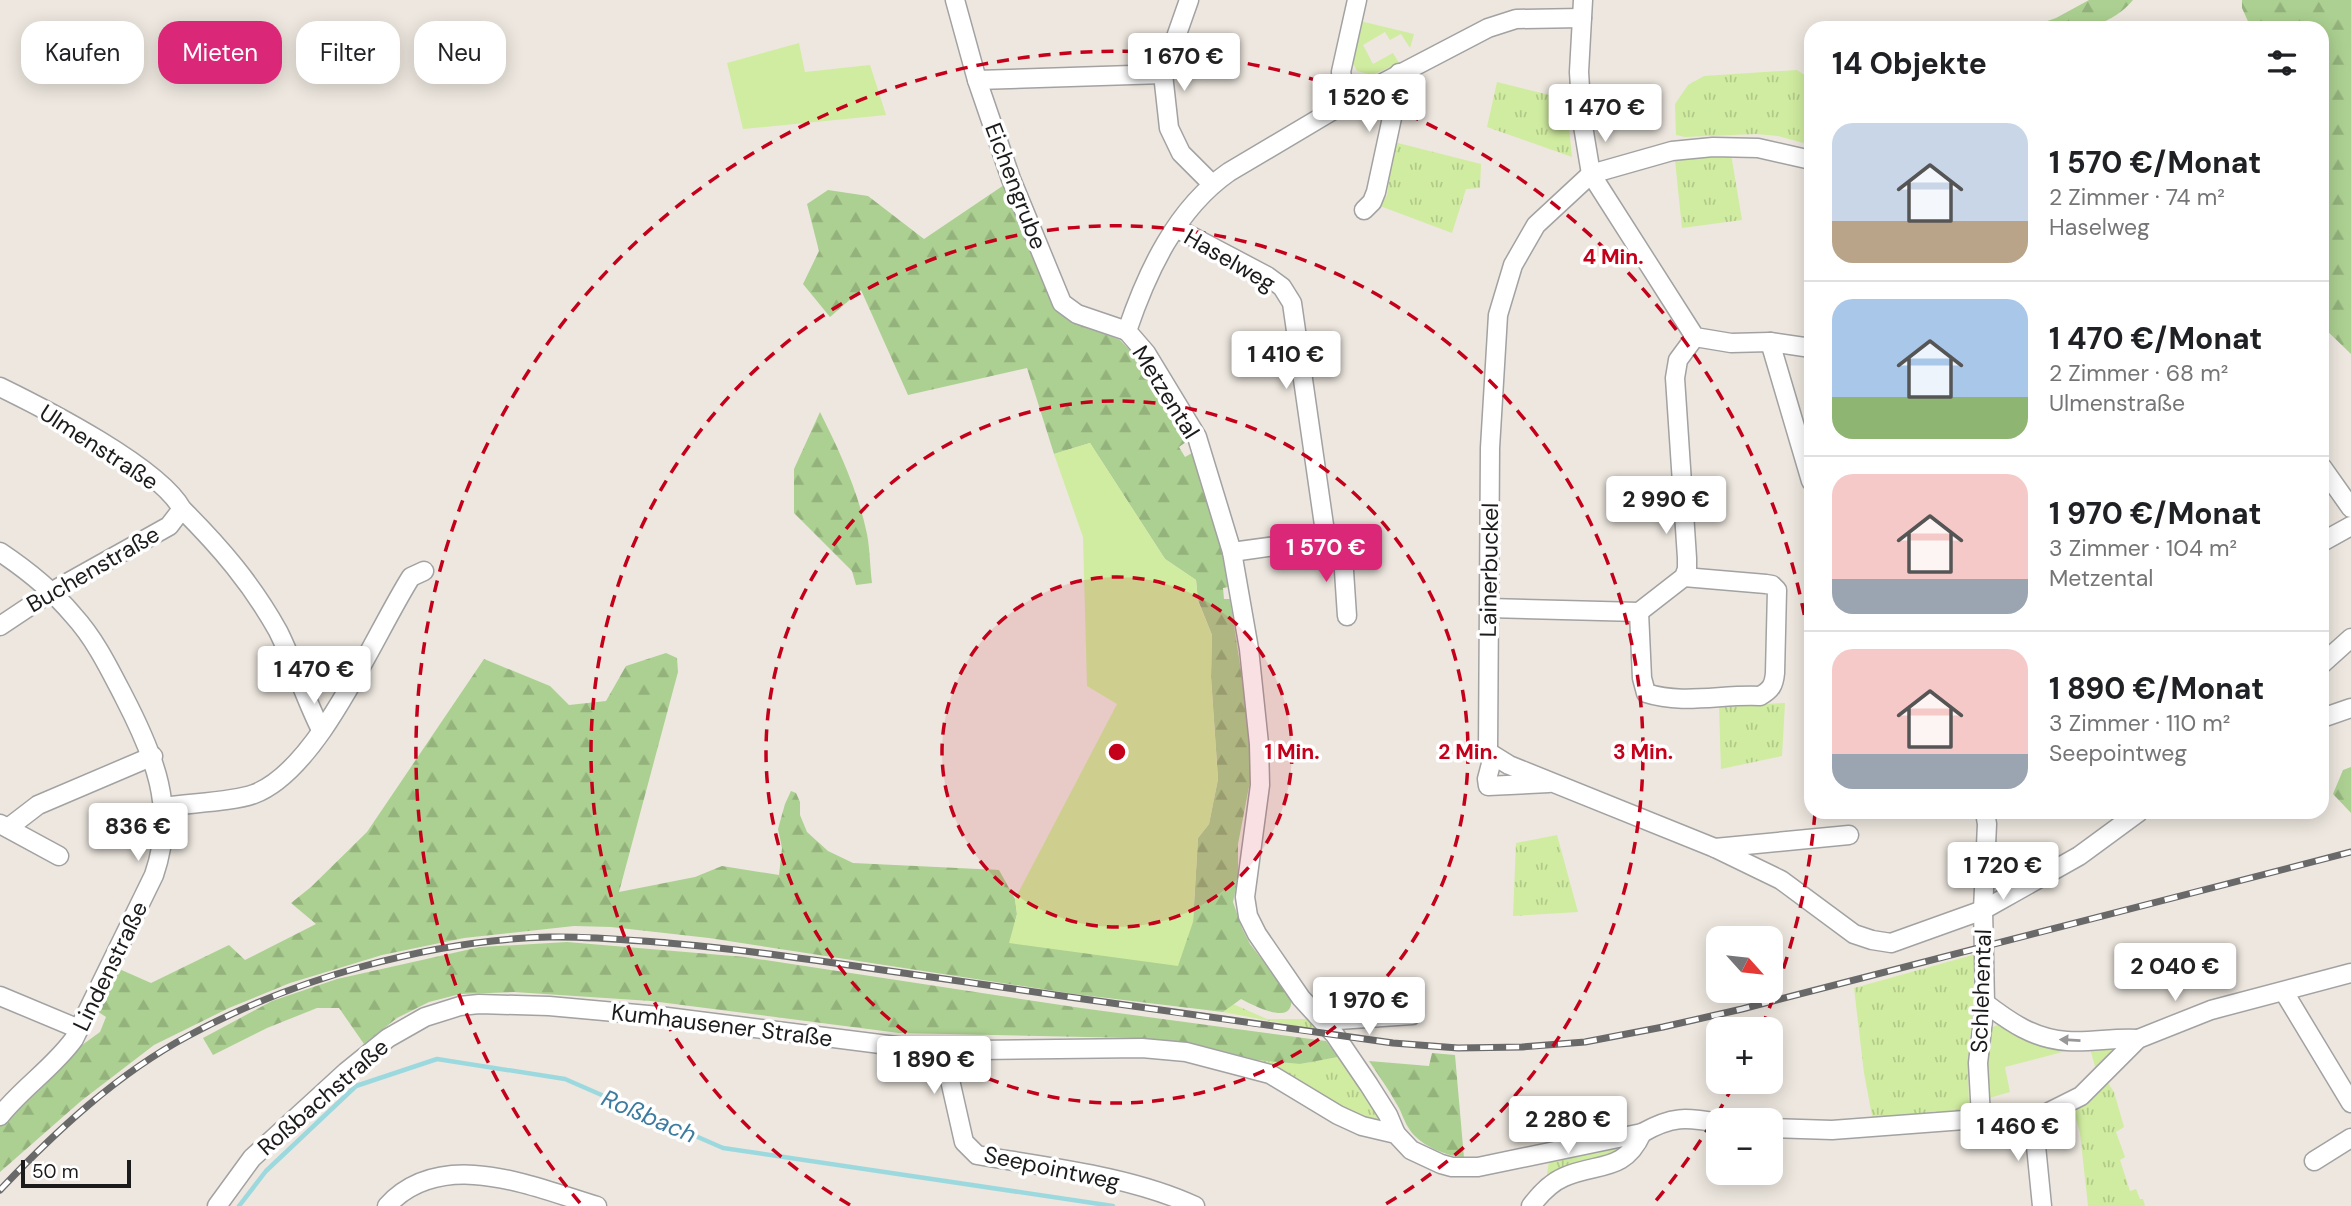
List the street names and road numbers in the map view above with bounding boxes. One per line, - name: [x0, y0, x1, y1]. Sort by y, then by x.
- street label: Eichengrube: [978, 118, 1054, 254]
- street label: Haselweg: [1179, 222, 1281, 298]
- street label: Metzental: [1126, 340, 1206, 444]
- street label: Ulmenstraße: [34, 397, 164, 497]
- street label: Lainerbuckel: [1473, 502, 1505, 638]
- street label: Buchenstraße: [21, 519, 165, 619]
- street label: Lindenstraße: [66, 896, 154, 1036]
- street label: Schlehental: [1964, 928, 1998, 1054]
- street label: Kumhausener Straße: [610, 997, 834, 1053]
- street label: Roßbachstraße: [251, 1032, 395, 1162]
- street label: Seepointweg: [981, 1139, 1123, 1197]

